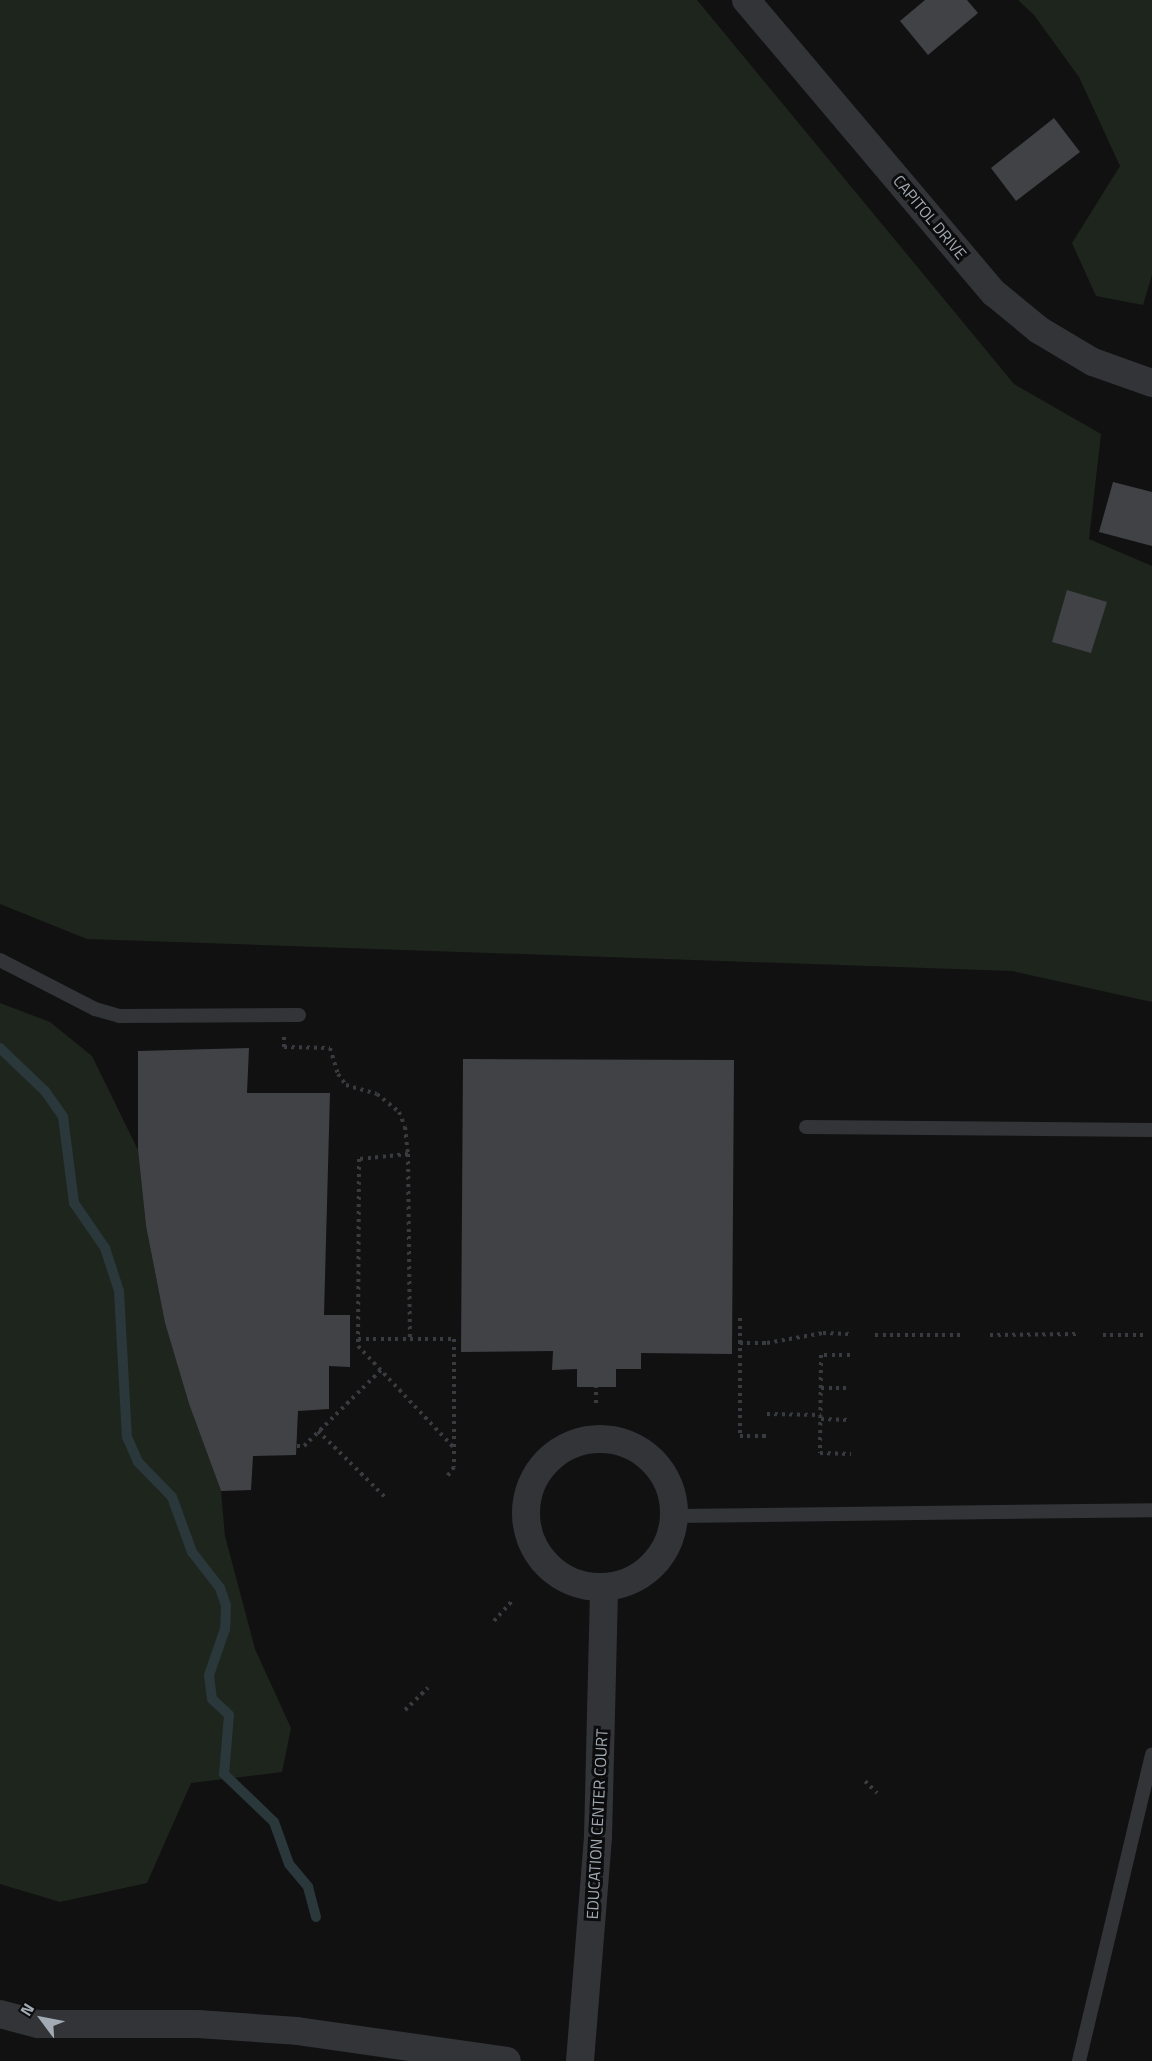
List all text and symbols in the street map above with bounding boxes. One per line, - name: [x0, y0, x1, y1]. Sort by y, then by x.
- street label: CAPITOL DRIVE: [889, 171, 971, 263]
- street label: EDUCATION CENTER COURT: [582, 1728, 612, 1920]
- north arrow: [12, 1989, 72, 2049]
- text: N: [14, 1998, 40, 2021]

